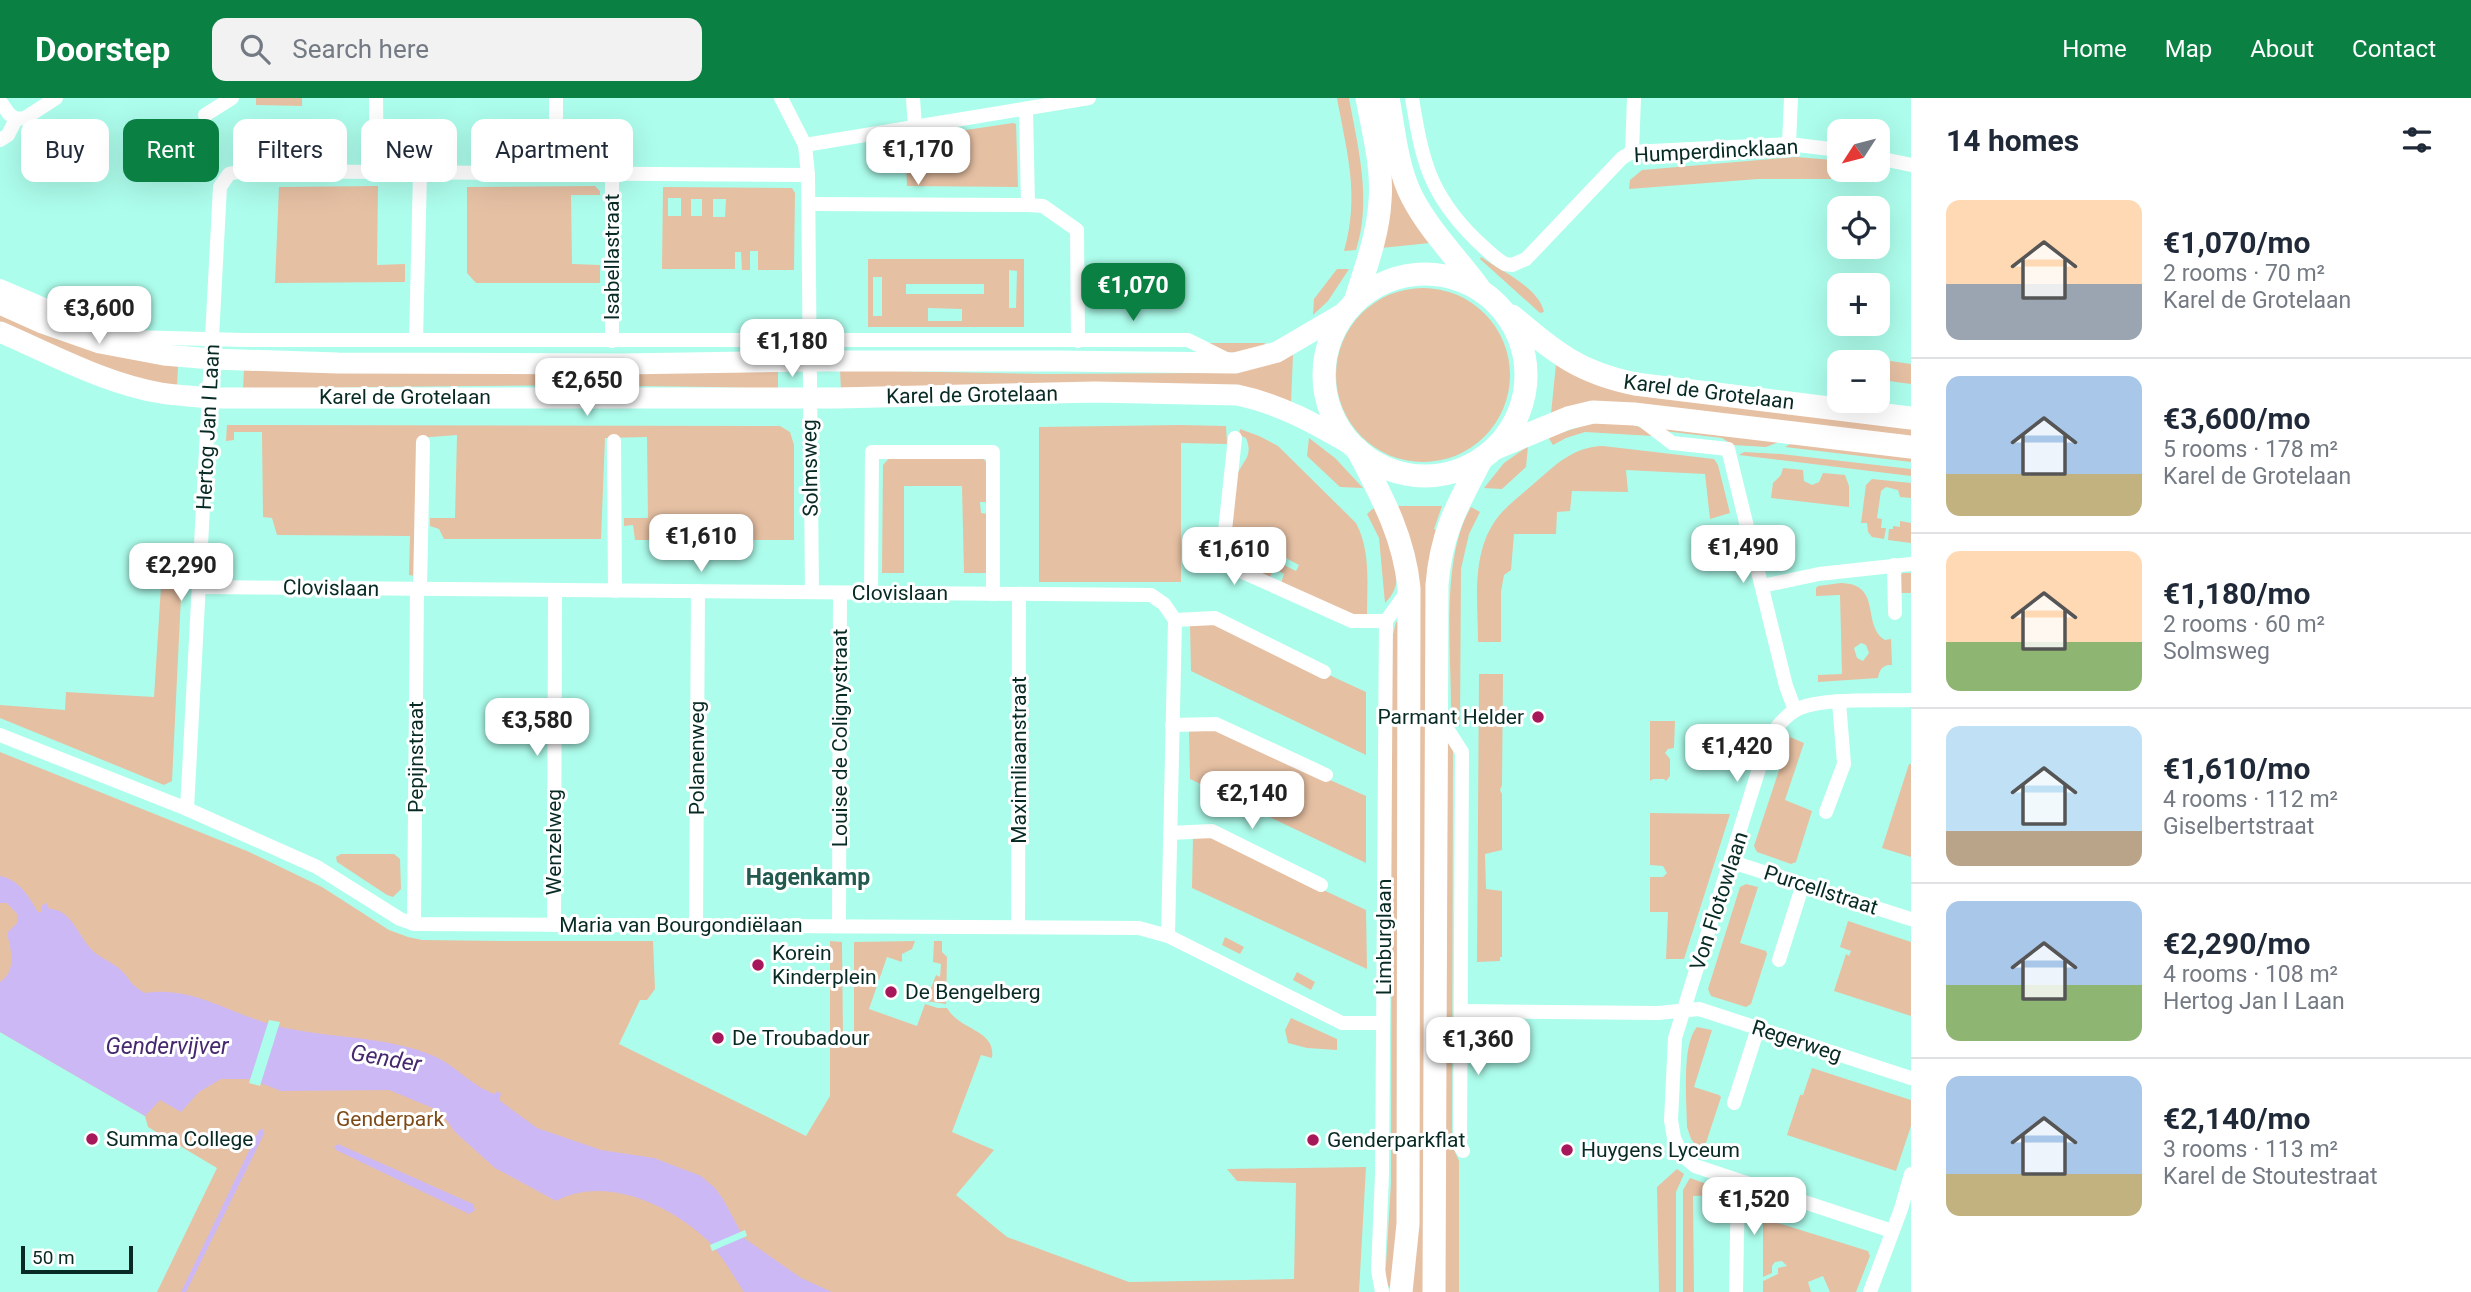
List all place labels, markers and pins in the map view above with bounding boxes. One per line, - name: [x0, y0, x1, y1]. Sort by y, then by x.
- pin: €1,170: [861, 127, 975, 187]
- pin: €1,070: [1076, 264, 1190, 323]
- pin: €3,600: [42, 286, 156, 346]
- pin: €1,180: [735, 320, 849, 379]
- pin: €2,650: [530, 358, 644, 418]
- pin: €1,610: [644, 514, 758, 574]
- pin: €1,490: [1686, 526, 1800, 585]
- pin: €1,610: [1177, 528, 1291, 587]
- pin: €2,290: [124, 544, 238, 603]
- pin: €3,580: [480, 698, 594, 758]
- place label: Parmant Helder: [1377, 705, 1524, 729]
- marker: Parmant Helder: [1530, 709, 1546, 725]
- pin: €1,420: [1680, 724, 1794, 784]
- pin: €2,140: [1195, 772, 1309, 831]
- place label: Korein Kinderplein: [772, 941, 877, 989]
- marker: Korein Kinderplein: [750, 957, 766, 973]
- place label: De Bengelberg: [905, 980, 1041, 1004]
- marker: De Bengelberg: [883, 984, 899, 1000]
- pin: €1,360: [1421, 1018, 1535, 1077]
- place label: De Troubadour: [732, 1026, 870, 1050]
- marker: De Troubadour: [710, 1030, 726, 1046]
- place label: Summa College: [106, 1127, 253, 1151]
- place label: Genderparkflat: [1327, 1128, 1465, 1152]
- marker: Summa College: [84, 1131, 100, 1147]
- marker: Genderparkflat: [1305, 1132, 1321, 1148]
- place label: Huygens Lyceum: [1581, 1138, 1740, 1162]
- marker: Huygens Lyceum: [1559, 1142, 1575, 1158]
- pin: €1,520: [1697, 1178, 1811, 1237]

